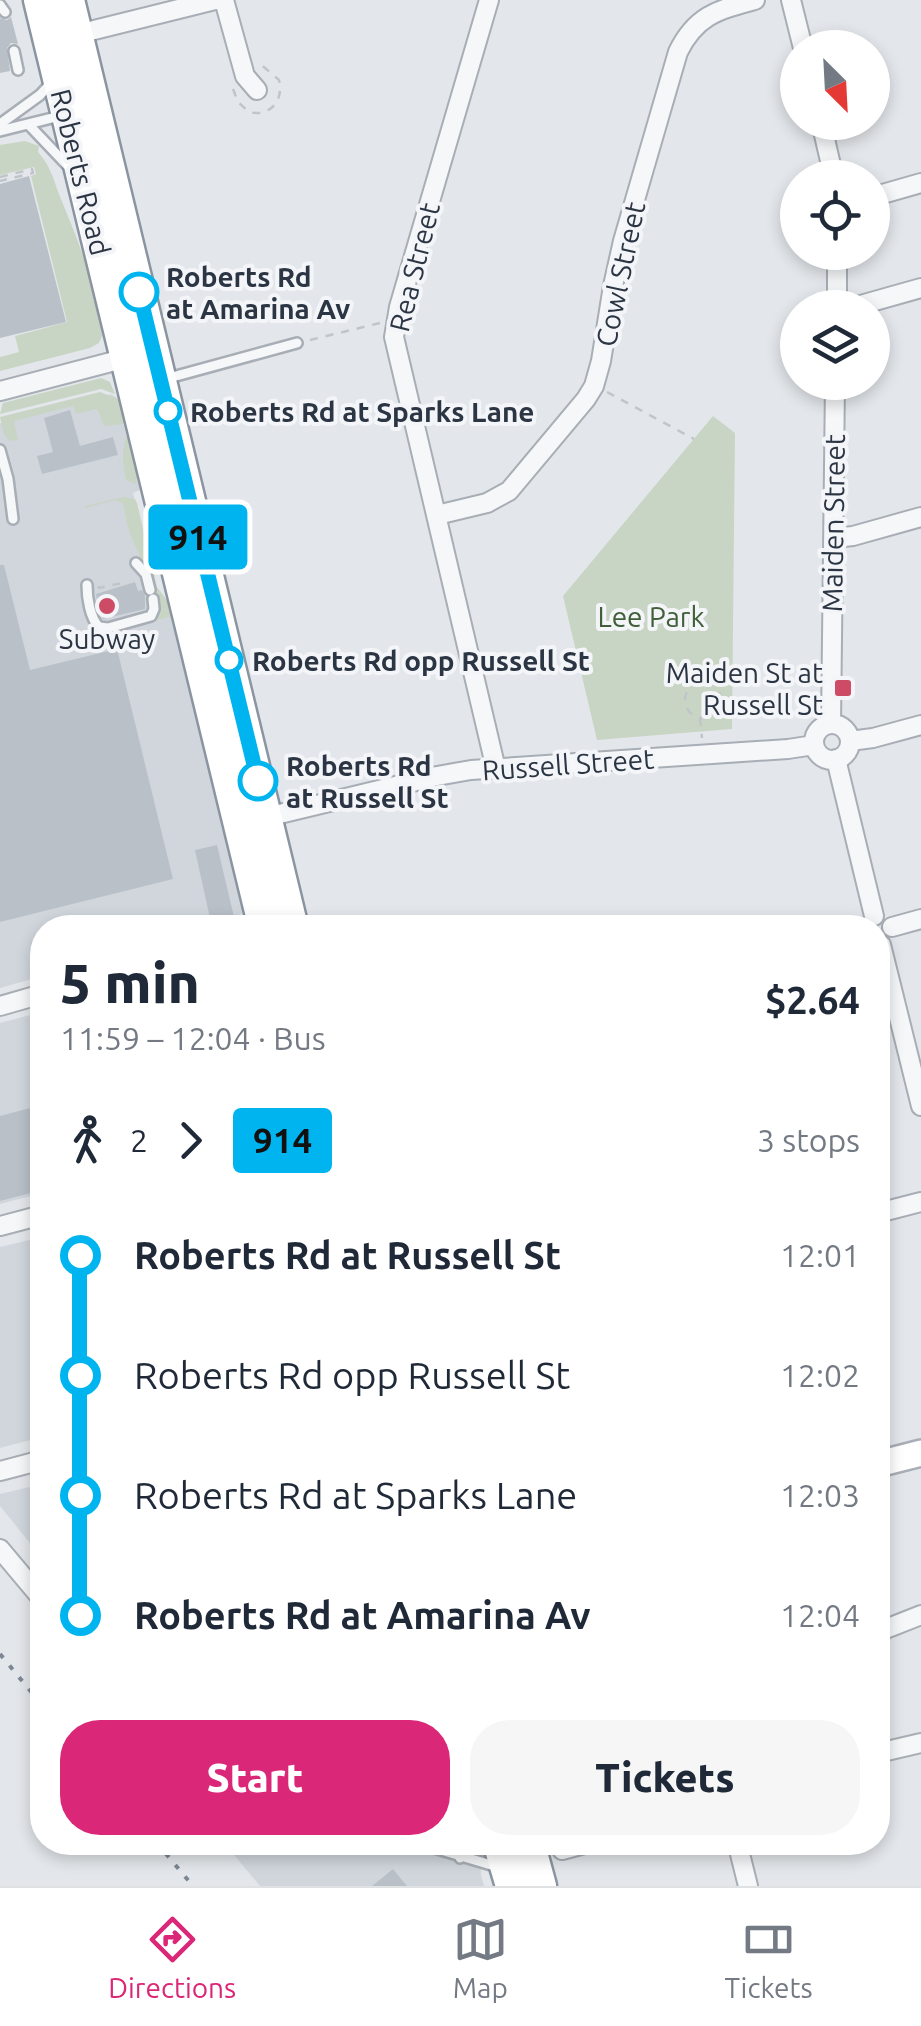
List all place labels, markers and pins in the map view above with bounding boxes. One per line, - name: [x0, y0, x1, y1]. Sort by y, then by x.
- place label: Roberts Rd at Amarina Av: [166, 261, 350, 324]
- marker: Roberts Rd at Amarina Av: [120, 273, 158, 311]
- place label: Roberts Rd at Sparks Lane: [190, 396, 534, 427]
- marker: Roberts Rd at Sparks Lane: [155, 398, 181, 424]
- marker: Subway: [96, 595, 118, 617]
- place label: Subway: [59, 623, 155, 654]
- place label: Roberts Rd opp Russell St: [252, 645, 590, 676]
- marker: Roberts Rd opp Russell St: [216, 647, 242, 673]
- place label: Maiden St at Russell St: [666, 657, 823, 720]
- marker: Maiden St at Russell St: [832, 677, 854, 699]
- place label: Roberts Rd at Russell St: [286, 750, 449, 813]
- marker: Roberts Rd at Russell St: [239, 762, 277, 800]

